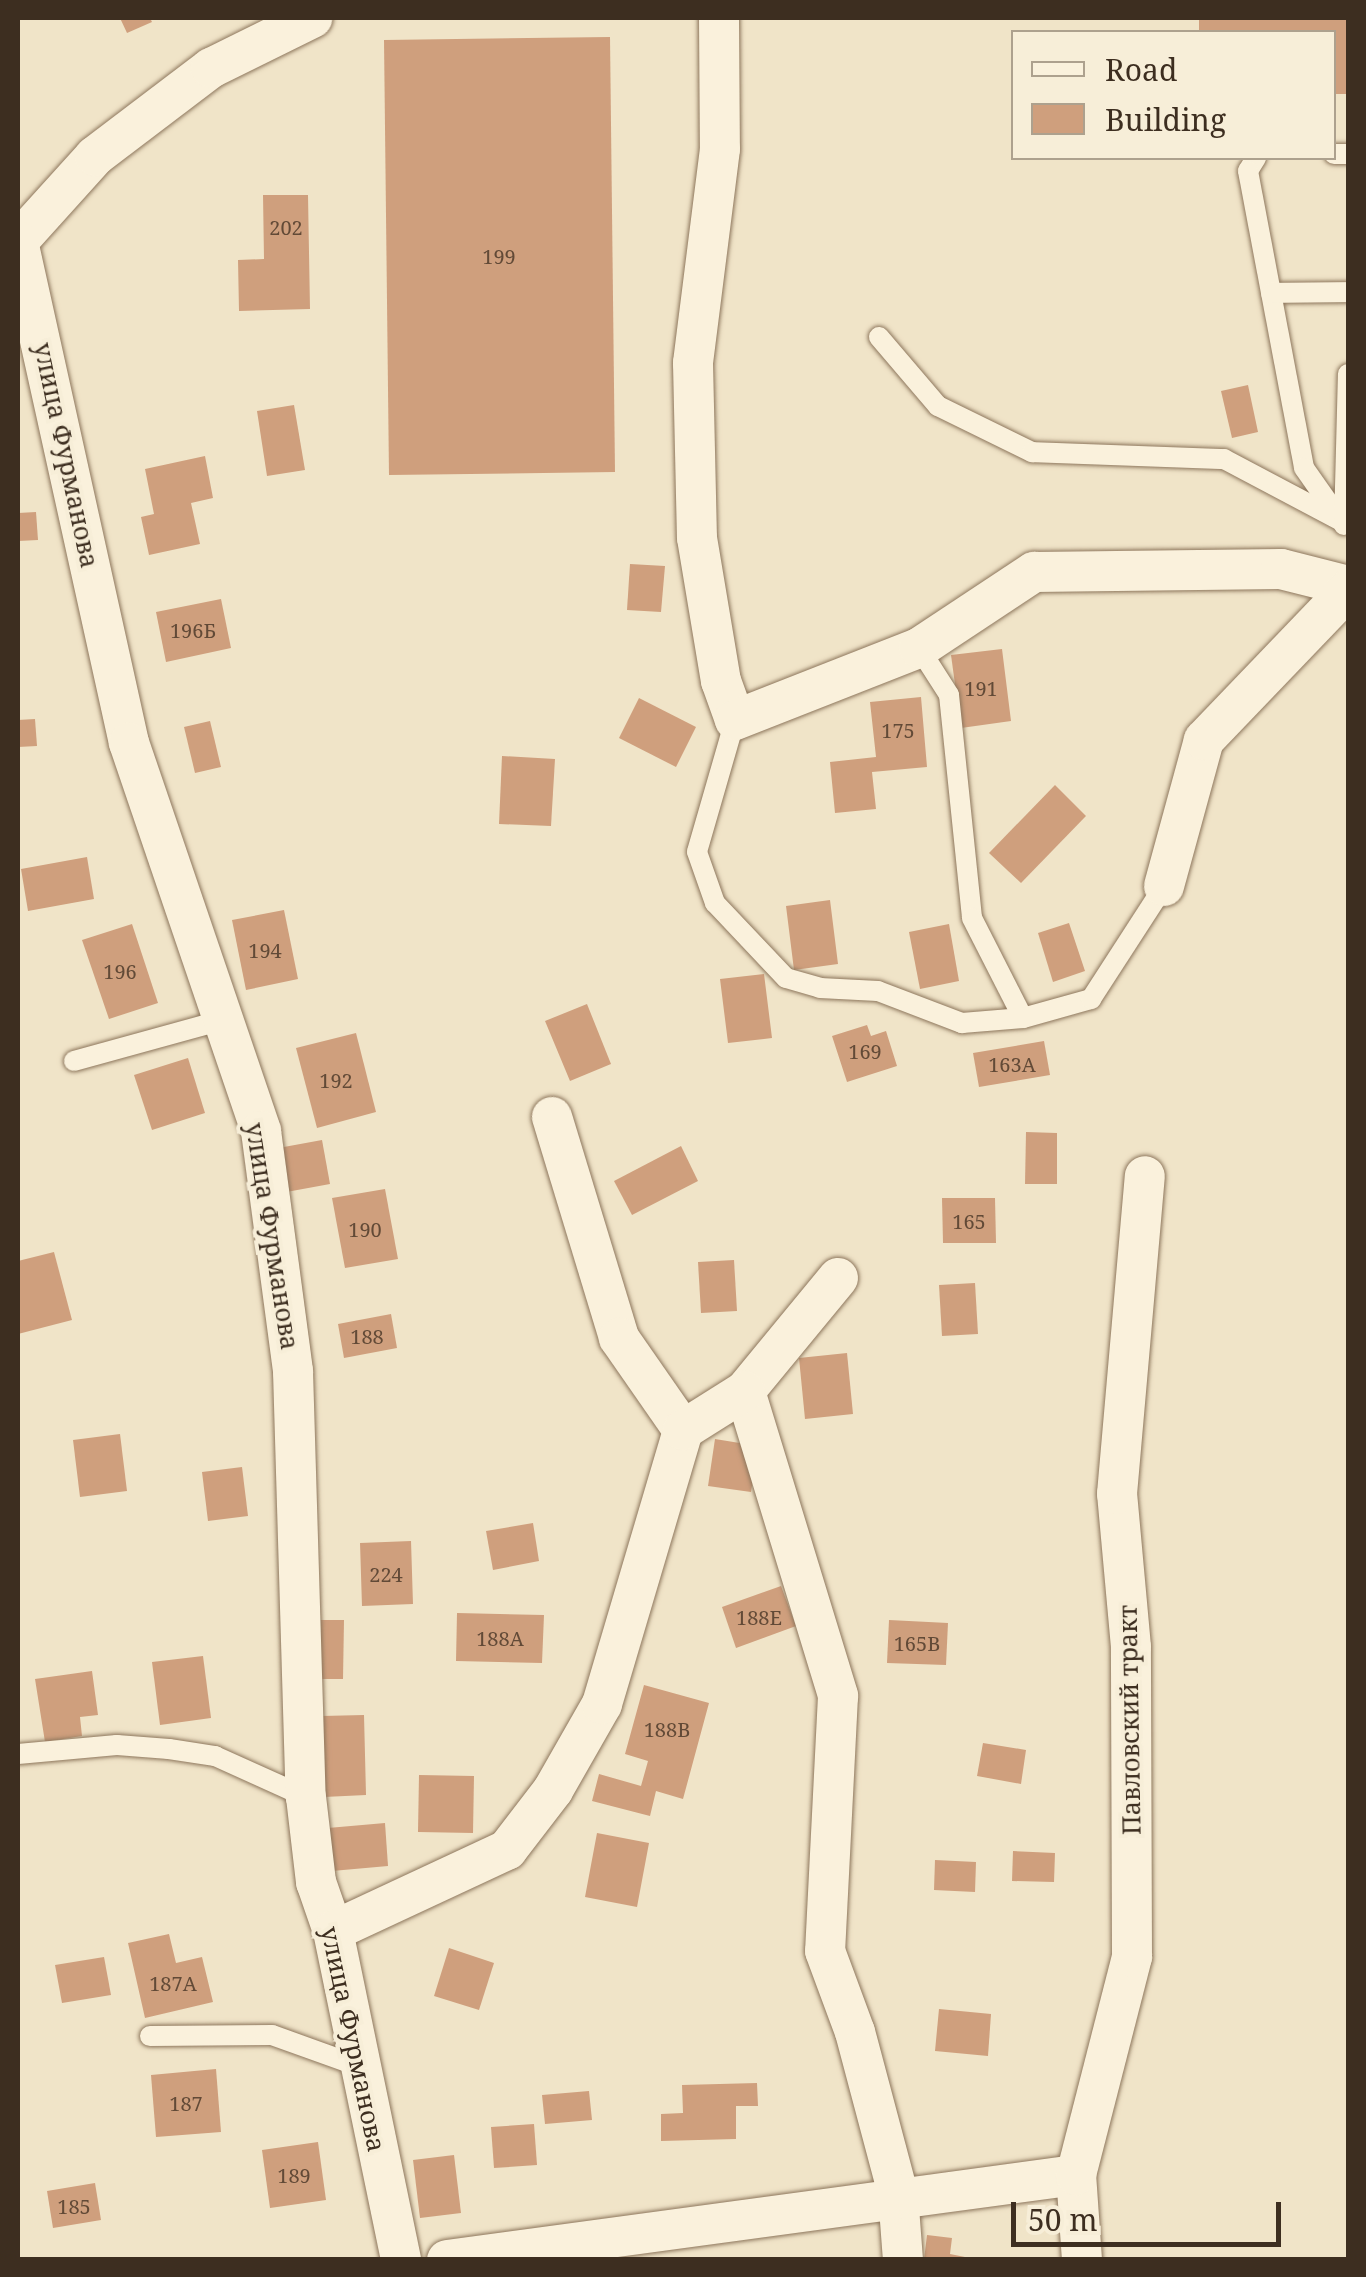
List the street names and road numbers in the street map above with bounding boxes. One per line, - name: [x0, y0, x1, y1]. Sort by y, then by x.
- street label: улица Фурманова: [28, 340, 106, 570]
- street label: улица Фурманова: [240, 1120, 306, 1352]
- street label: Павловский тракт: [1112, 1605, 1146, 1835]
- street label: улица Фурманова: [315, 1924, 393, 2154]

